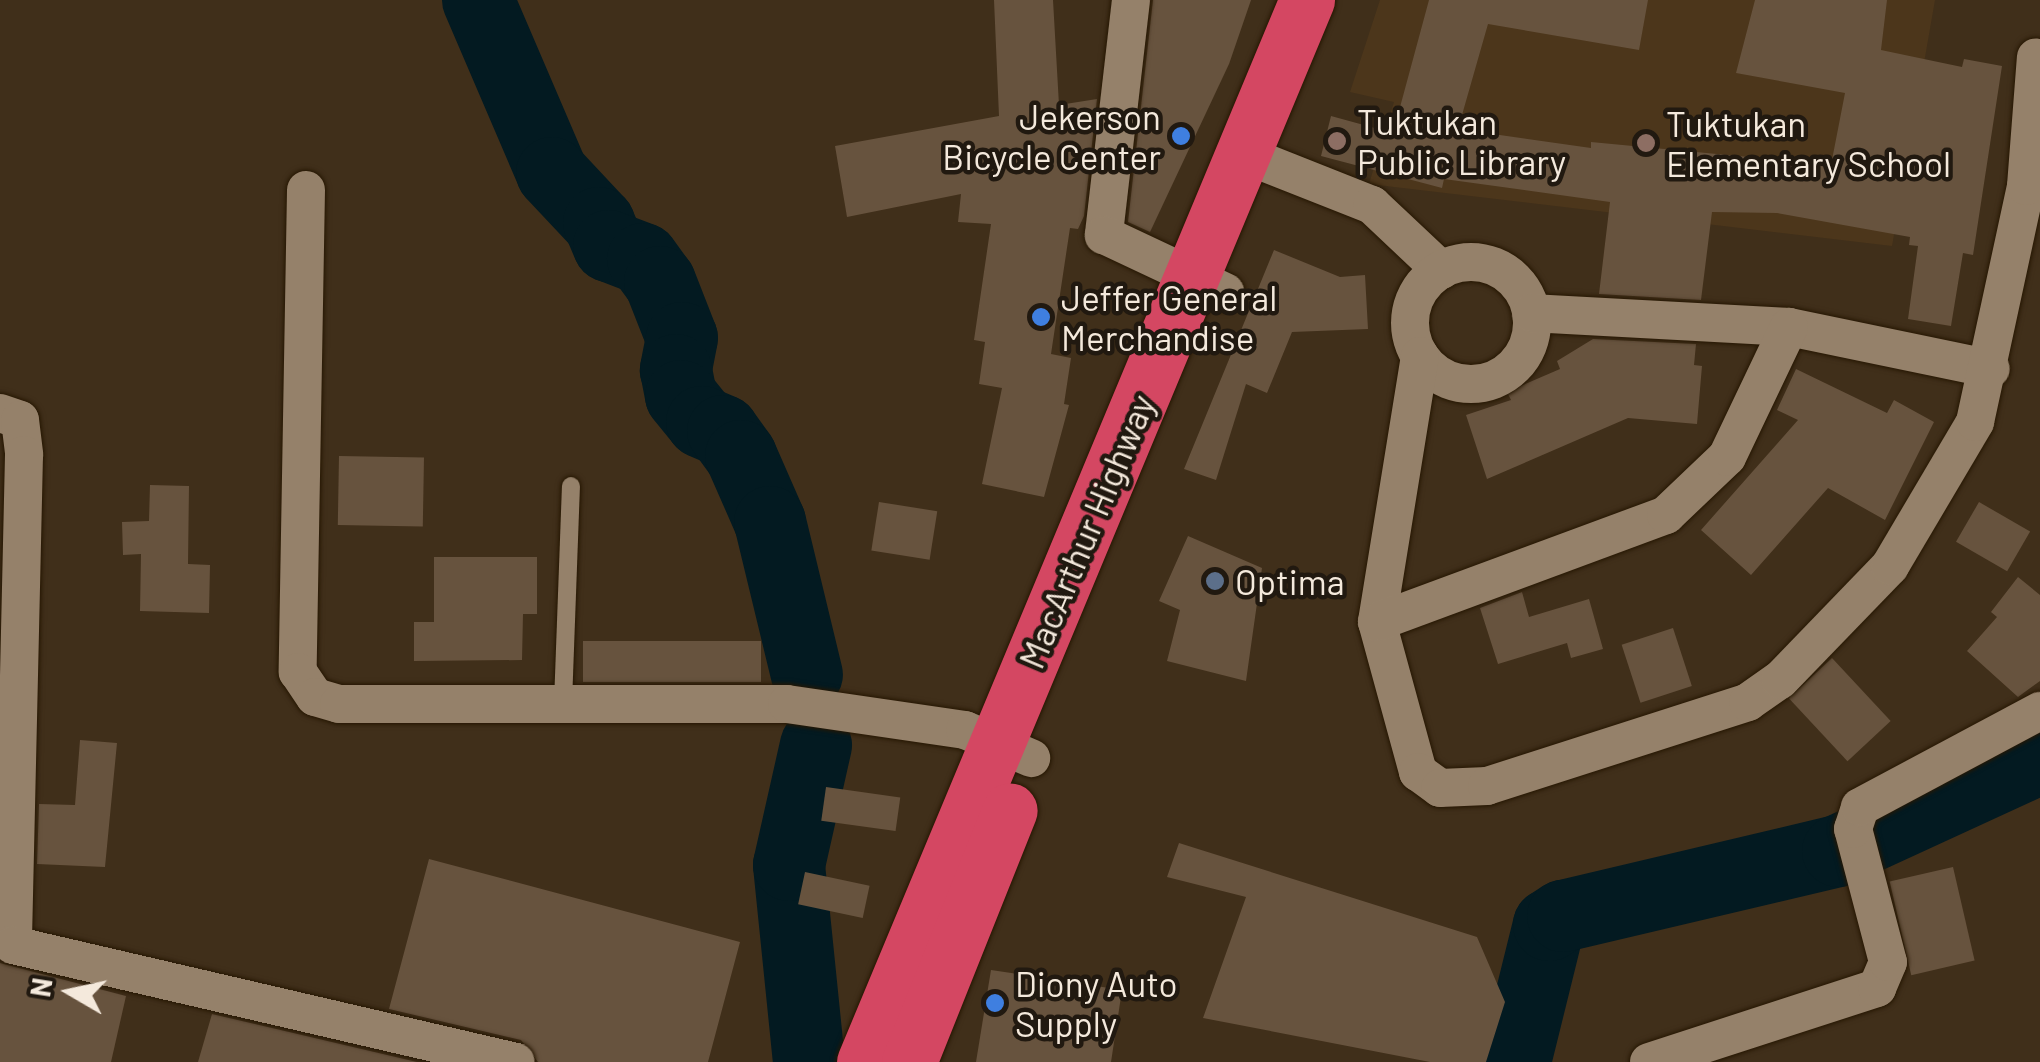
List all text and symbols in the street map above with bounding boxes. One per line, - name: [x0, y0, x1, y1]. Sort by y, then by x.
- place label: Jekerson Bicycle Center: [942, 95, 1161, 177]
- place label: Tuktukan Public Library: [1357, 100, 1566, 182]
- place label: Tuktukan Elementary School: [1666, 102, 1951, 184]
- marker: Jekerson Bicycle Center: [1170, 125, 1192, 147]
- marker: Tuktukan Public Library: [1326, 130, 1348, 152]
- marker: Tuktukan Elementary School: [1635, 132, 1657, 154]
- place label: Jeffer General Merchandise: [1061, 276, 1277, 358]
- marker: Jeffer General Merchandise: [1030, 306, 1052, 328]
- street label: MacArthur Highway: [1009, 388, 1163, 674]
- place label: Optima: [1235, 560, 1345, 602]
- marker: Optima: [1204, 570, 1226, 592]
- north arrow: [20, 942, 120, 1042]
- place label: Diony Auto Supply: [1015, 962, 1178, 1044]
- text: N: [22, 975, 59, 999]
- marker: Diony Auto Supply: [984, 992, 1006, 1014]

